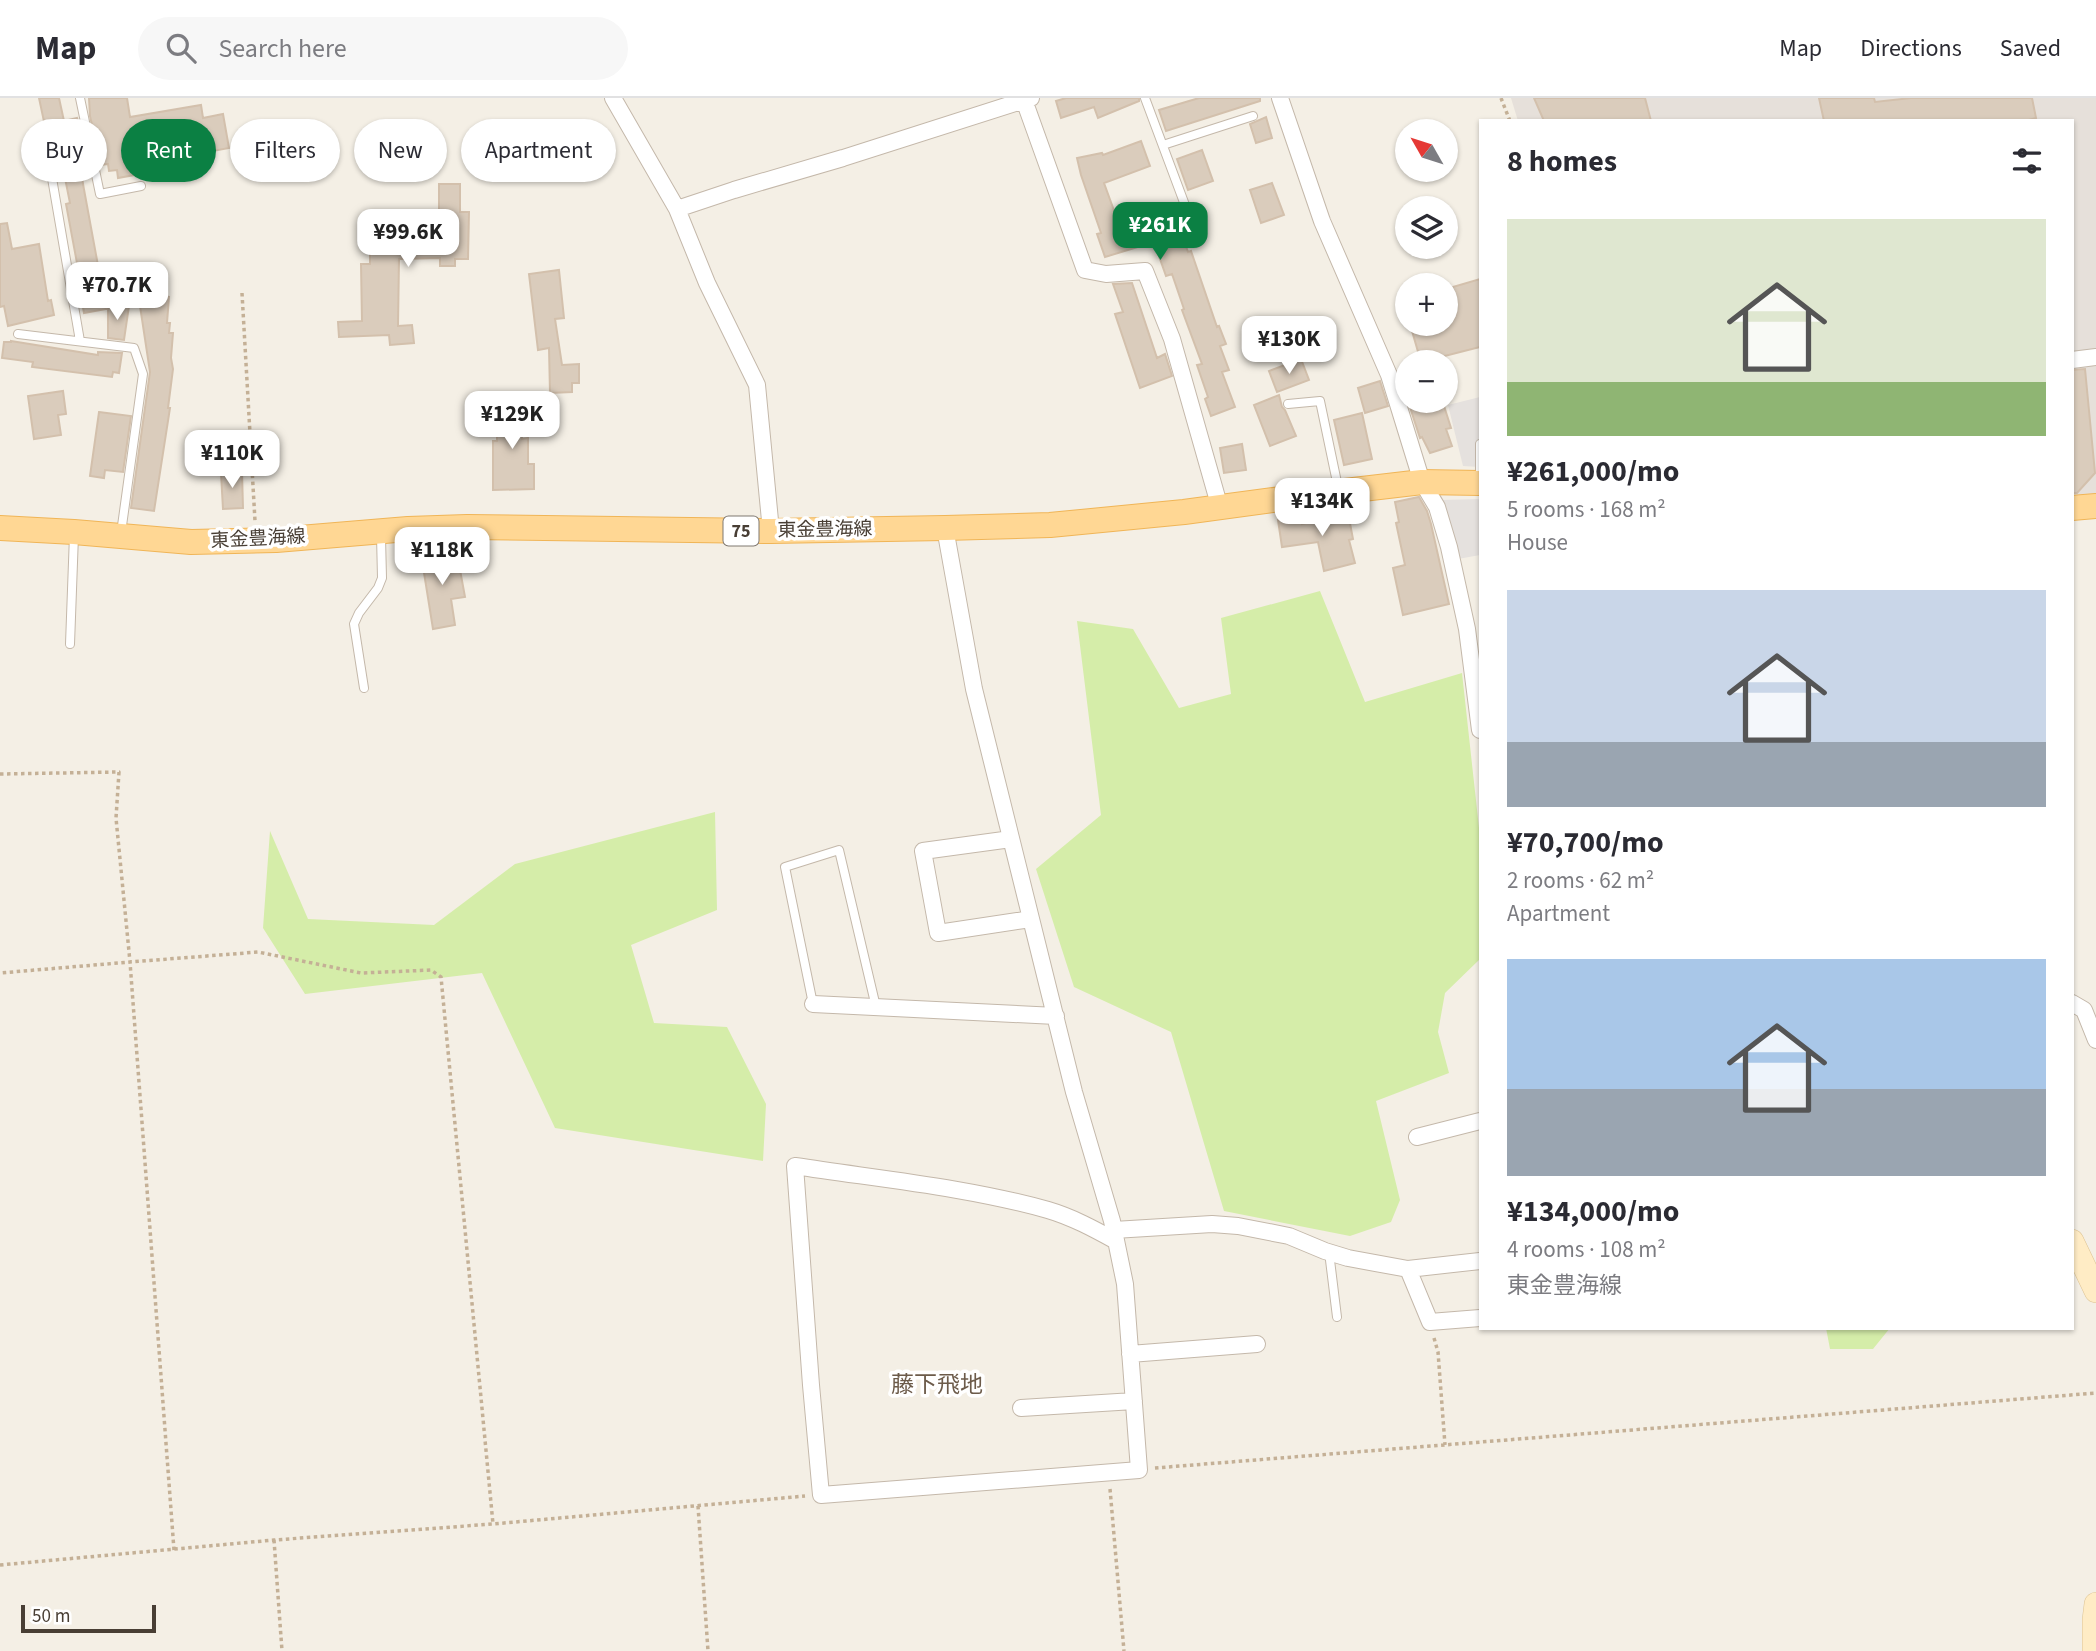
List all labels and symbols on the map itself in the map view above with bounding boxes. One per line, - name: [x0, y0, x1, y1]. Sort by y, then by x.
- north arrow: [1395, 119, 1458, 182]
- pin: ¥261K: [1111, 202, 1209, 262]
- pin: ¥99.6K: [351, 209, 465, 269]
- pin: ¥70.7K: [60, 262, 174, 322]
- pin: ¥130K: [1240, 316, 1338, 376]
- pin: ¥129K: [463, 392, 561, 451]
- pin: ¥110K: [183, 430, 281, 490]
- pin: ¥134K: [1273, 478, 1371, 538]
- road number: 75: [724, 516, 758, 545]
- street label: 東金豊海線: [777, 516, 873, 544]
- street label: 東金豊海線: [210, 523, 306, 555]
- pin: ¥118K: [393, 528, 491, 587]
- district label: 藤下飛地: [891, 1368, 983, 1401]
- scale bar: [21, 1602, 156, 1634]

